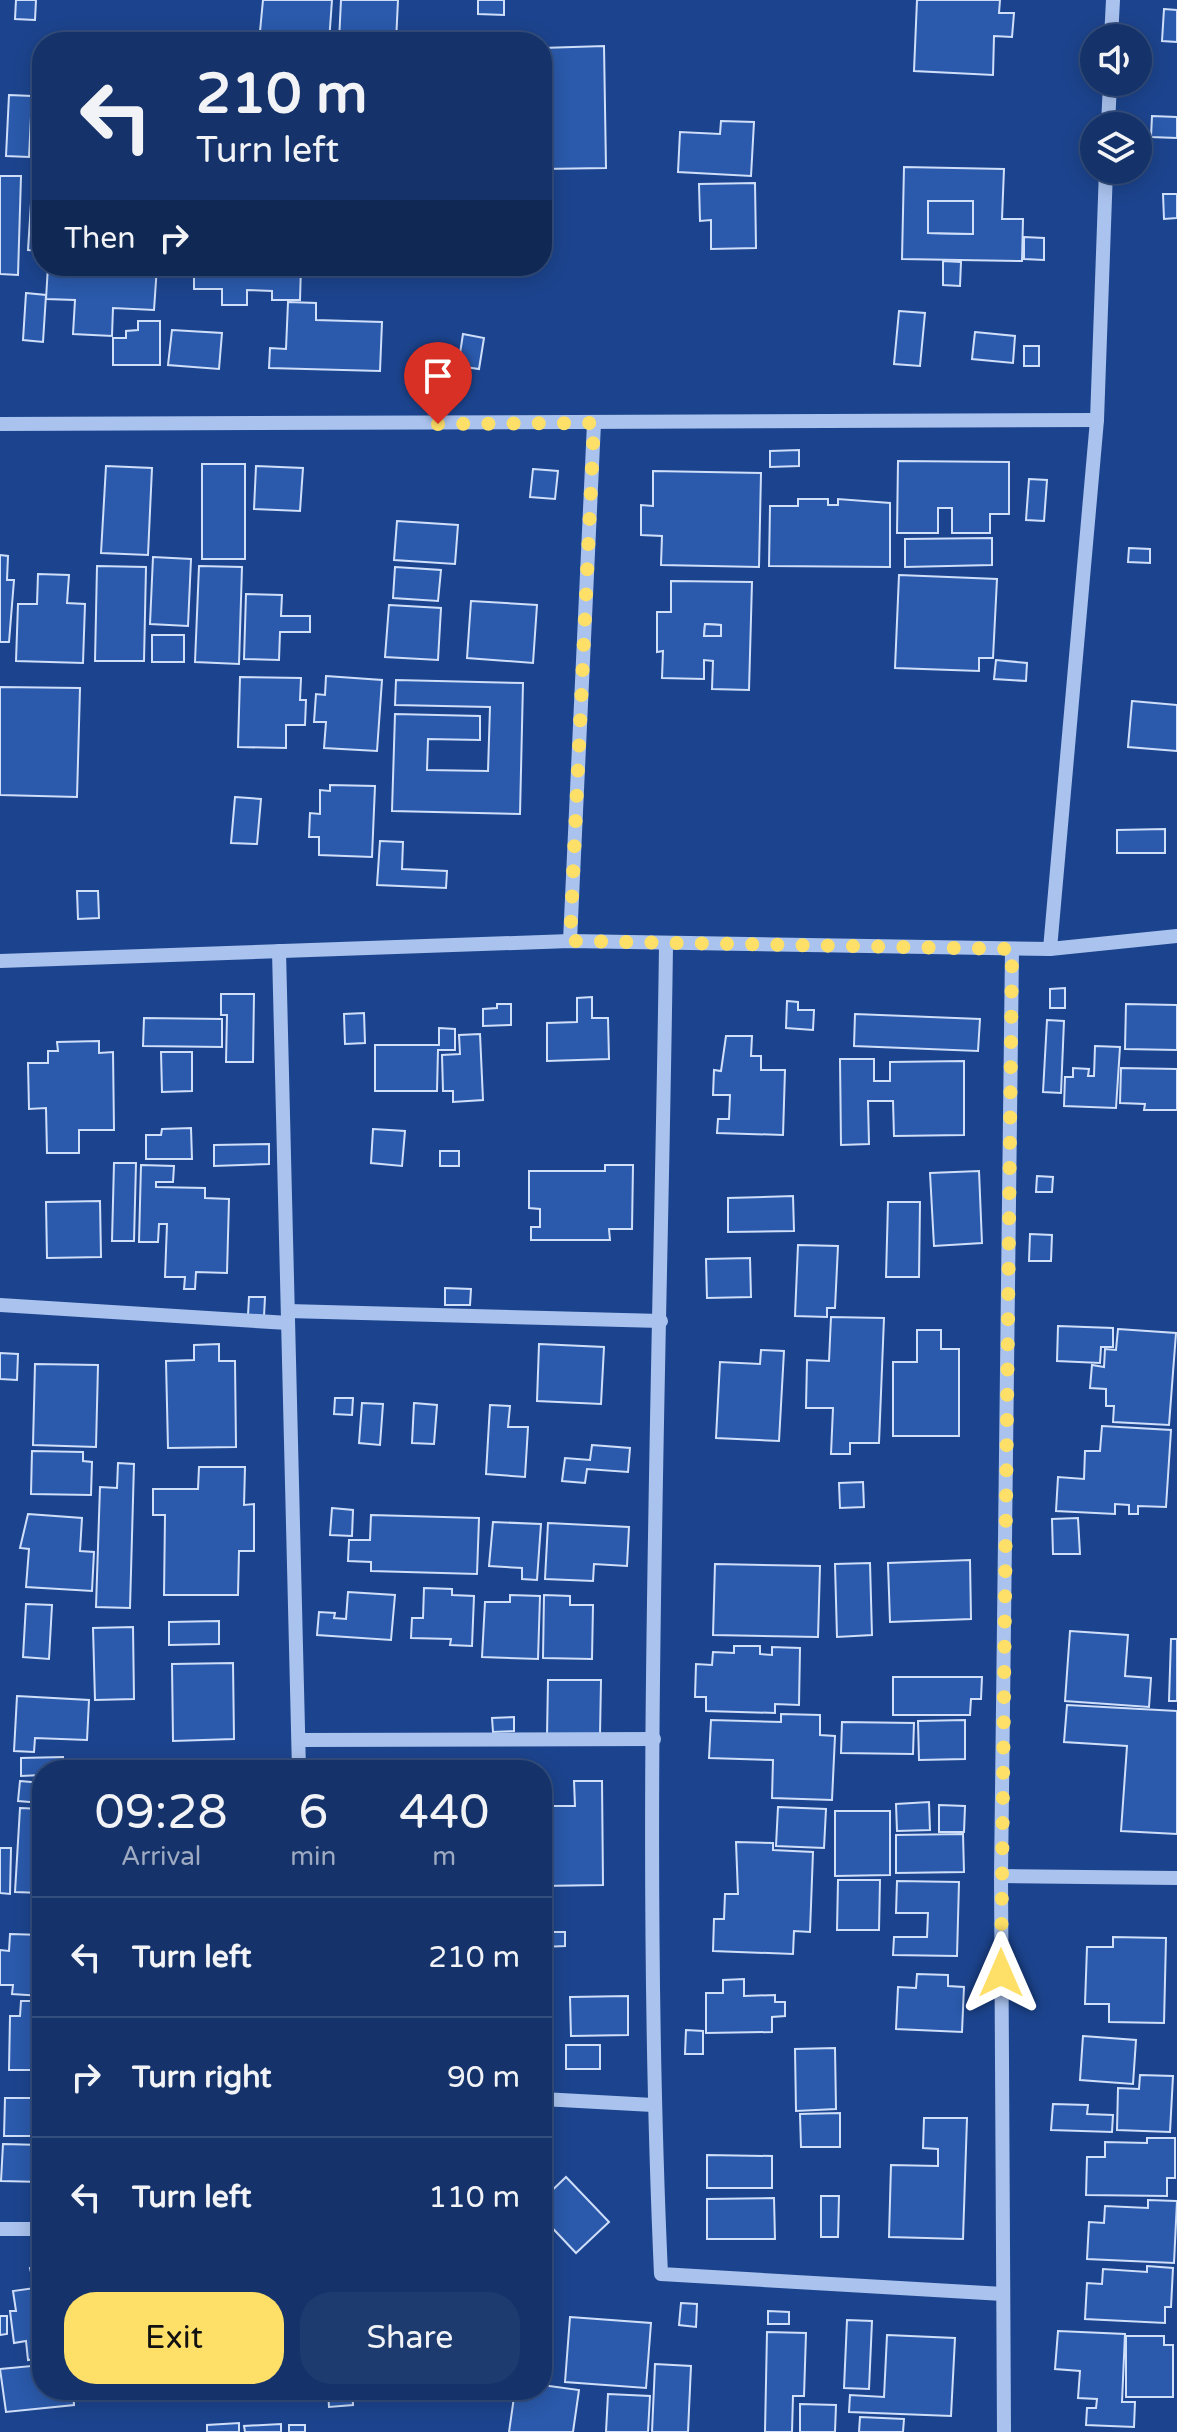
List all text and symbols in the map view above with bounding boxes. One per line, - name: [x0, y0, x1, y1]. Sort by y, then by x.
- map controls: [1080, 24, 1152, 184]
- button: sound: [1080, 24, 1152, 96]
- text: 210 m: [196, 61, 367, 128]
- icon: left: [64, 64, 168, 168]
- button: layers: [1080, 112, 1152, 184]
- text: Turn left: [196, 129, 339, 172]
- icon: right: [152, 216, 196, 260]
- text: Then: [64, 220, 136, 257]
- pin: [404, 342, 472, 424]
- icon: arrive: [416, 354, 460, 398]
- text: 09:28: [95, 1784, 228, 1842]
- text: 6: [298, 1784, 328, 1842]
- text: 440: [399, 1784, 489, 1842]
- text: Arrival: [121, 1841, 201, 1872]
- text: min: [290, 1841, 336, 1872]
- text: m: [432, 1841, 456, 1872]
- position arrow: [959, 1931, 1043, 2015]
- icon: left: [64, 1935, 108, 1979]
- text: Turn left: [132, 1939, 251, 1976]
- text: 210 m: [428, 1939, 520, 1976]
- icon: right: [64, 2055, 108, 2099]
- text: Turn right: [132, 2059, 272, 2096]
- text: 90 m: [447, 2059, 520, 2096]
- icon: left: [64, 2175, 108, 2219]
- text: Turn left: [132, 2179, 251, 2216]
- text: 110 m: [428, 2179, 520, 2216]
- button: Exit: [64, 2292, 284, 2384]
- button: Share: [300, 2292, 520, 2384]

